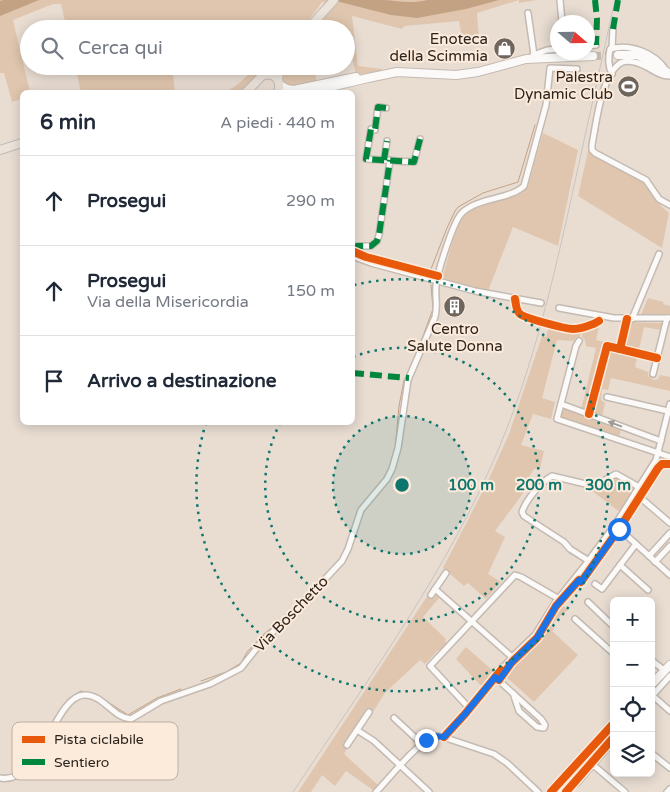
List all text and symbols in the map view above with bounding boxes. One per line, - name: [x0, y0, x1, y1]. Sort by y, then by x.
- north arrow: [550, 15, 595, 60]
- search box: [20, 20, 355, 75]
- place label: Enoteca della Scimmia: [390, 30, 488, 65]
- icon: search: [38, 34, 66, 62]
- shop icon: Enoteca della Scimmia: [492, 36, 516, 60]
- text: Cerca qui: [78, 37, 163, 59]
- place label: Palestra Dynamic Club: [514, 68, 613, 103]
- sports icon: Palestra Dynamic Club: [617, 74, 641, 98]
- text: 6 min: [40, 110, 96, 135]
- text: A piedi · 440 m: [220, 113, 335, 133]
- icon: ahead: [40, 187, 68, 215]
- text: Prosegui: [87, 190, 166, 212]
- text: 290 m: [286, 191, 335, 211]
- text: Prosegui: [87, 270, 166, 292]
- icon: ahead: [40, 277, 68, 305]
- text: 150 m: [286, 281, 335, 301]
- text: Via della Misericordia: [87, 292, 249, 312]
- building icon: Centro Salute Donna: [443, 294, 467, 318]
- place label: Centro Salute Donna: [407, 320, 503, 355]
- icon: arrive: [40, 367, 68, 395]
- text: Arrivo a destinazione: [87, 370, 277, 392]
- one-way arrow: [608, 420, 623, 427]
- centre of rings: [393, 476, 411, 494]
- text: 100 m: [448, 476, 494, 494]
- text: 200 m: [516, 476, 562, 494]
- text: 300 m: [585, 476, 631, 494]
- route start: [608, 518, 631, 541]
- street label: Via Boschetto: [250, 572, 332, 656]
- map controls: [610, 597, 655, 777]
- button: +: [610, 597, 655, 642]
- button: −: [610, 642, 655, 687]
- button: locate: [610, 687, 655, 732]
- legend: [12, 722, 178, 780]
- route end: [415, 729, 438, 752]
- text: Pista ciclabile: [54, 731, 144, 748]
- button: layers: [610, 732, 655, 777]
- text: Sentiero: [54, 754, 109, 771]

